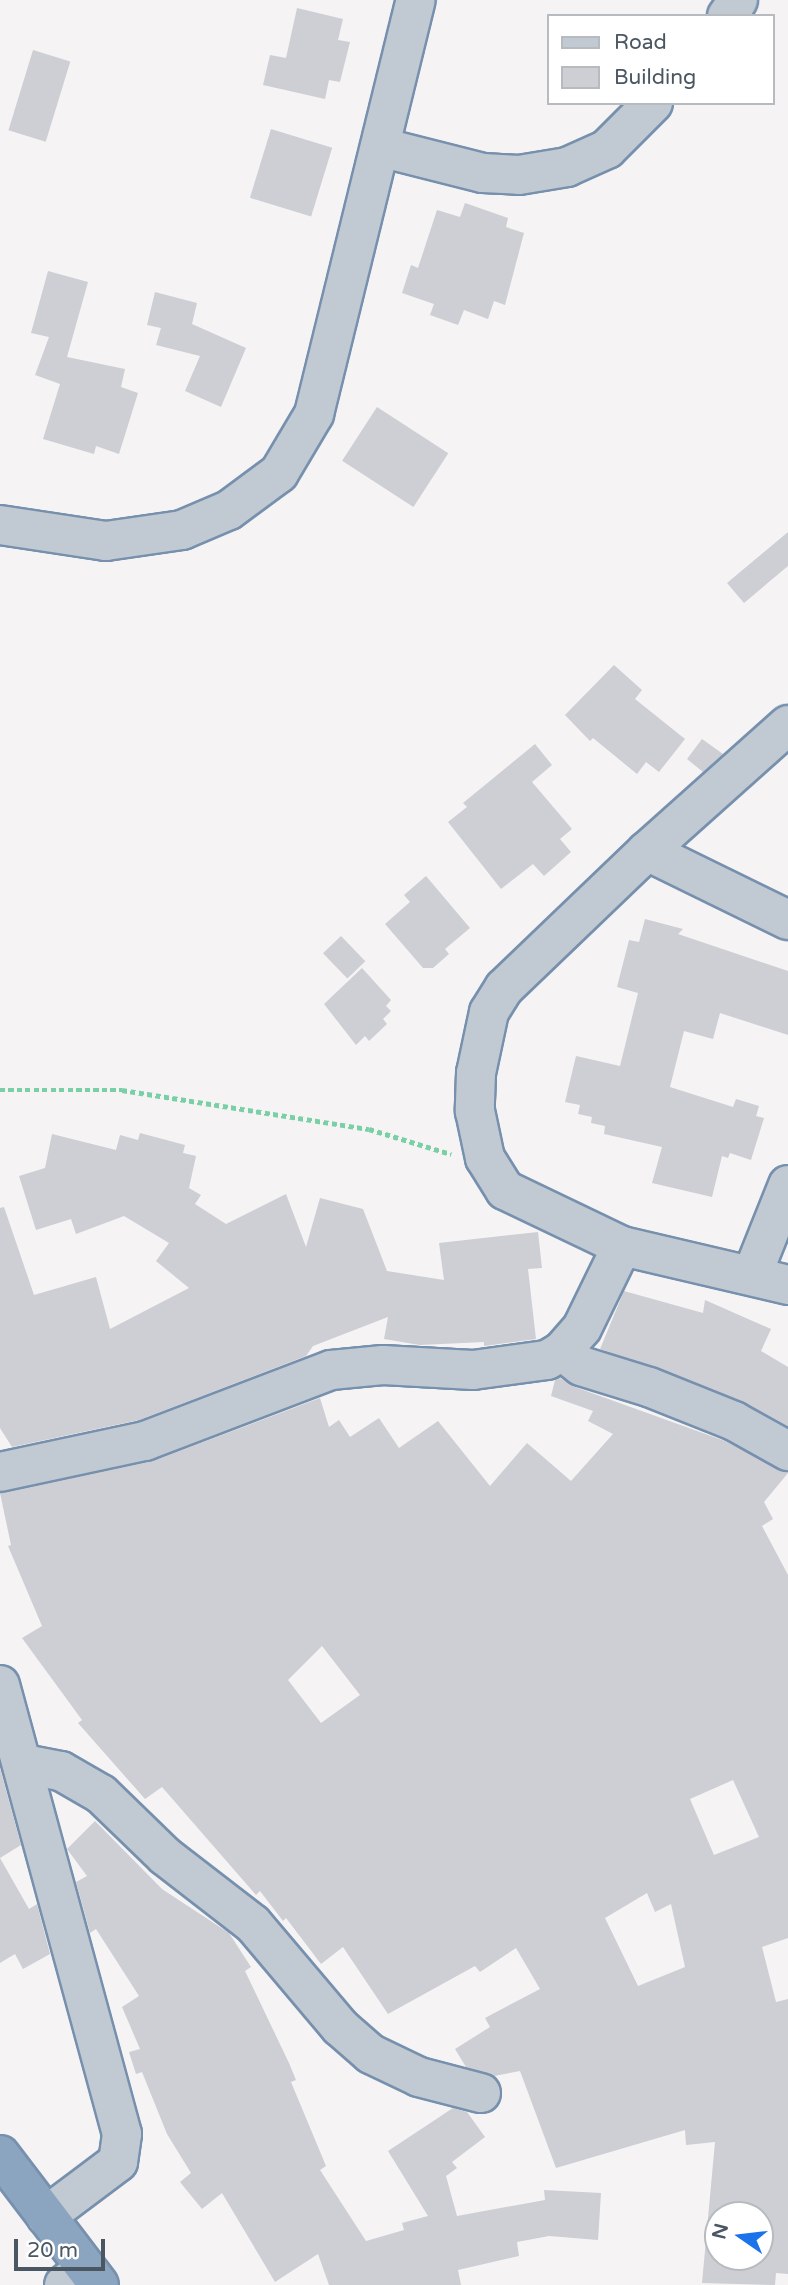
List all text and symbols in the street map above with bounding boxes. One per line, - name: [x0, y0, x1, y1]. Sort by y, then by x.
- legend: [546, 14, 774, 105]
- text: Road: [614, 30, 667, 55]
- text: Building: [614, 65, 696, 90]
- north arrow: [704, 2201, 774, 2271]
- text: N: [708, 2221, 733, 2241]
- scale bar: [18, 2226, 108, 2270]
- text: 20 m: [27, 2238, 78, 2263]

